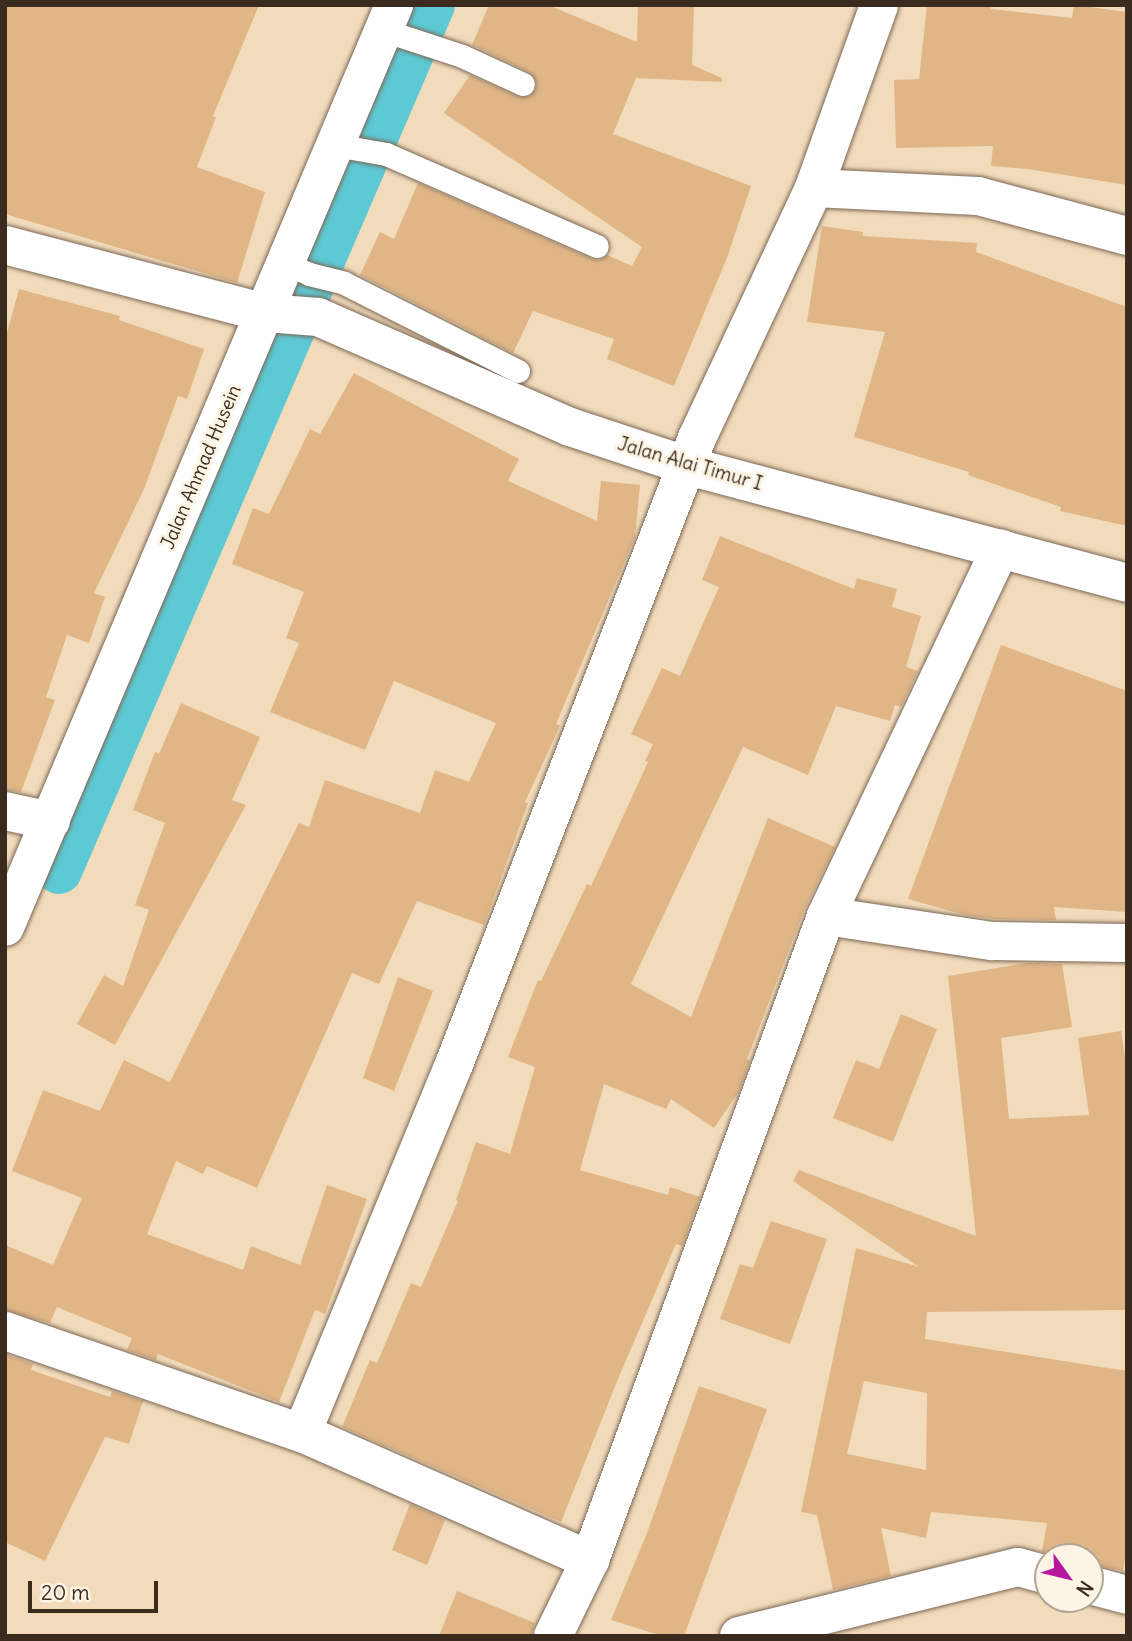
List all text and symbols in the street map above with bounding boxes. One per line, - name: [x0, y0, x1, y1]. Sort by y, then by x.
- street label: Jalan Ahmad Husein: [156, 381, 246, 553]
- street label: Jalan Alai Timur I: [615, 432, 765, 496]
- north arrow: [1034, 1543, 1104, 1613]
- scale bar: [32, 1568, 161, 1612]
- text: N: [1071, 1576, 1098, 1601]
- text: 20 m: [41, 1579, 90, 1606]

